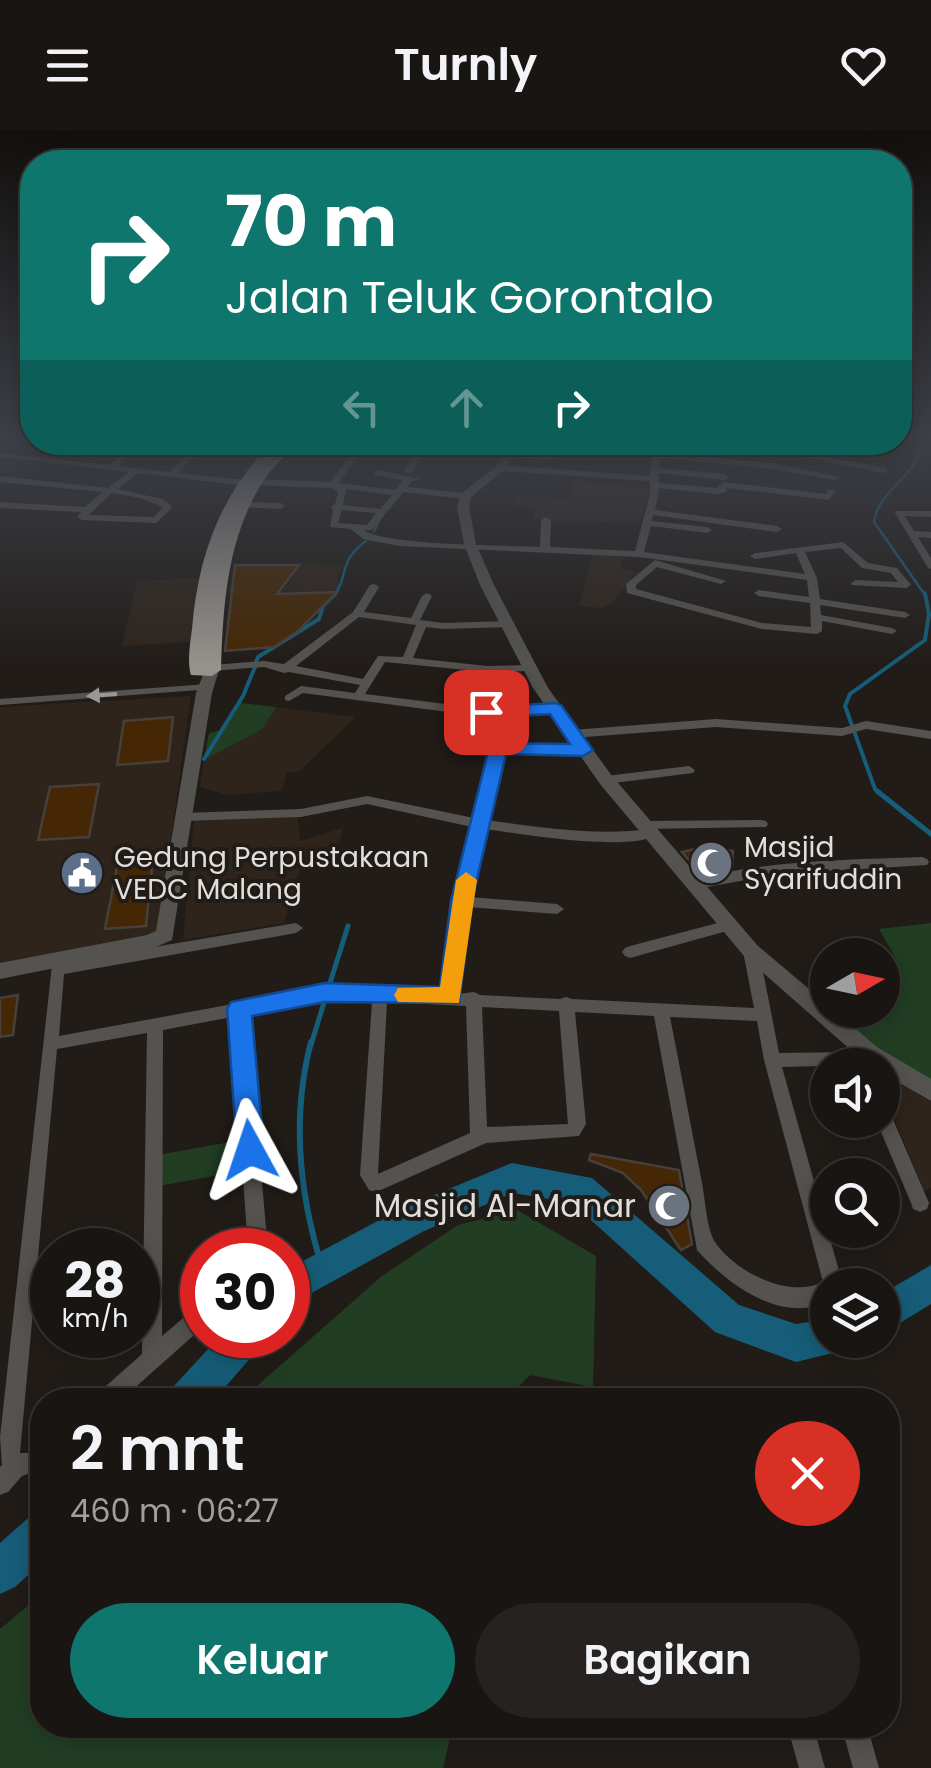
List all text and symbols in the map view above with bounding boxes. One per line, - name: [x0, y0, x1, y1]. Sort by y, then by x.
- text: Turnly: [394, 33, 537, 96]
- icon: menu: [40, 38, 95, 93]
- icon: heart: [836, 38, 891, 93]
- text: 70 m: [225, 172, 397, 271]
- icon: right: [60, 190, 190, 320]
- text: Jalan Teluk Gorontalo: [225, 266, 714, 329]
- icon: left: [334, 380, 389, 435]
- icon: ahead: [439, 380, 494, 435]
- icon: right: [544, 380, 599, 435]
- pin: [444, 670, 529, 755]
- icon: arrive: [459, 685, 514, 740]
- one-way arrow: [86, 687, 117, 703]
- place label: Masjid Syarifuddin: [744, 828, 902, 899]
- place label: Gedung Perpustakaan VEDC Malang: [114, 838, 429, 909]
- mosque icon: Masjid Syarifuddin: [688, 840, 734, 886]
- public building icon: Gedung Perpustakaan VEDC Malang: [59, 850, 105, 896]
- north arrow: [810, 938, 900, 1028]
- map controls: [810, 938, 900, 1358]
- button: sound: [810, 1048, 900, 1138]
- position arrow: [198, 1098, 302, 1202]
- button: search: [810, 1158, 900, 1248]
- place label: Masjid Al-Manar: [374, 1183, 636, 1228]
- mosque icon: Masjid Al-Manar: [646, 1183, 692, 1229]
- speed limit sign: 30: [180, 1228, 310, 1358]
- text: 28: [65, 1245, 125, 1316]
- button: layers: [810, 1268, 900, 1358]
- text: km/h: [62, 1301, 128, 1336]
- text: 2 mnt: [70, 1407, 245, 1491]
- button: close: [755, 1421, 860, 1526]
- text: 460 m · 06:27: [70, 1488, 279, 1533]
- button: Keluar: [70, 1603, 455, 1718]
- button: Bagikan: [475, 1603, 860, 1718]

